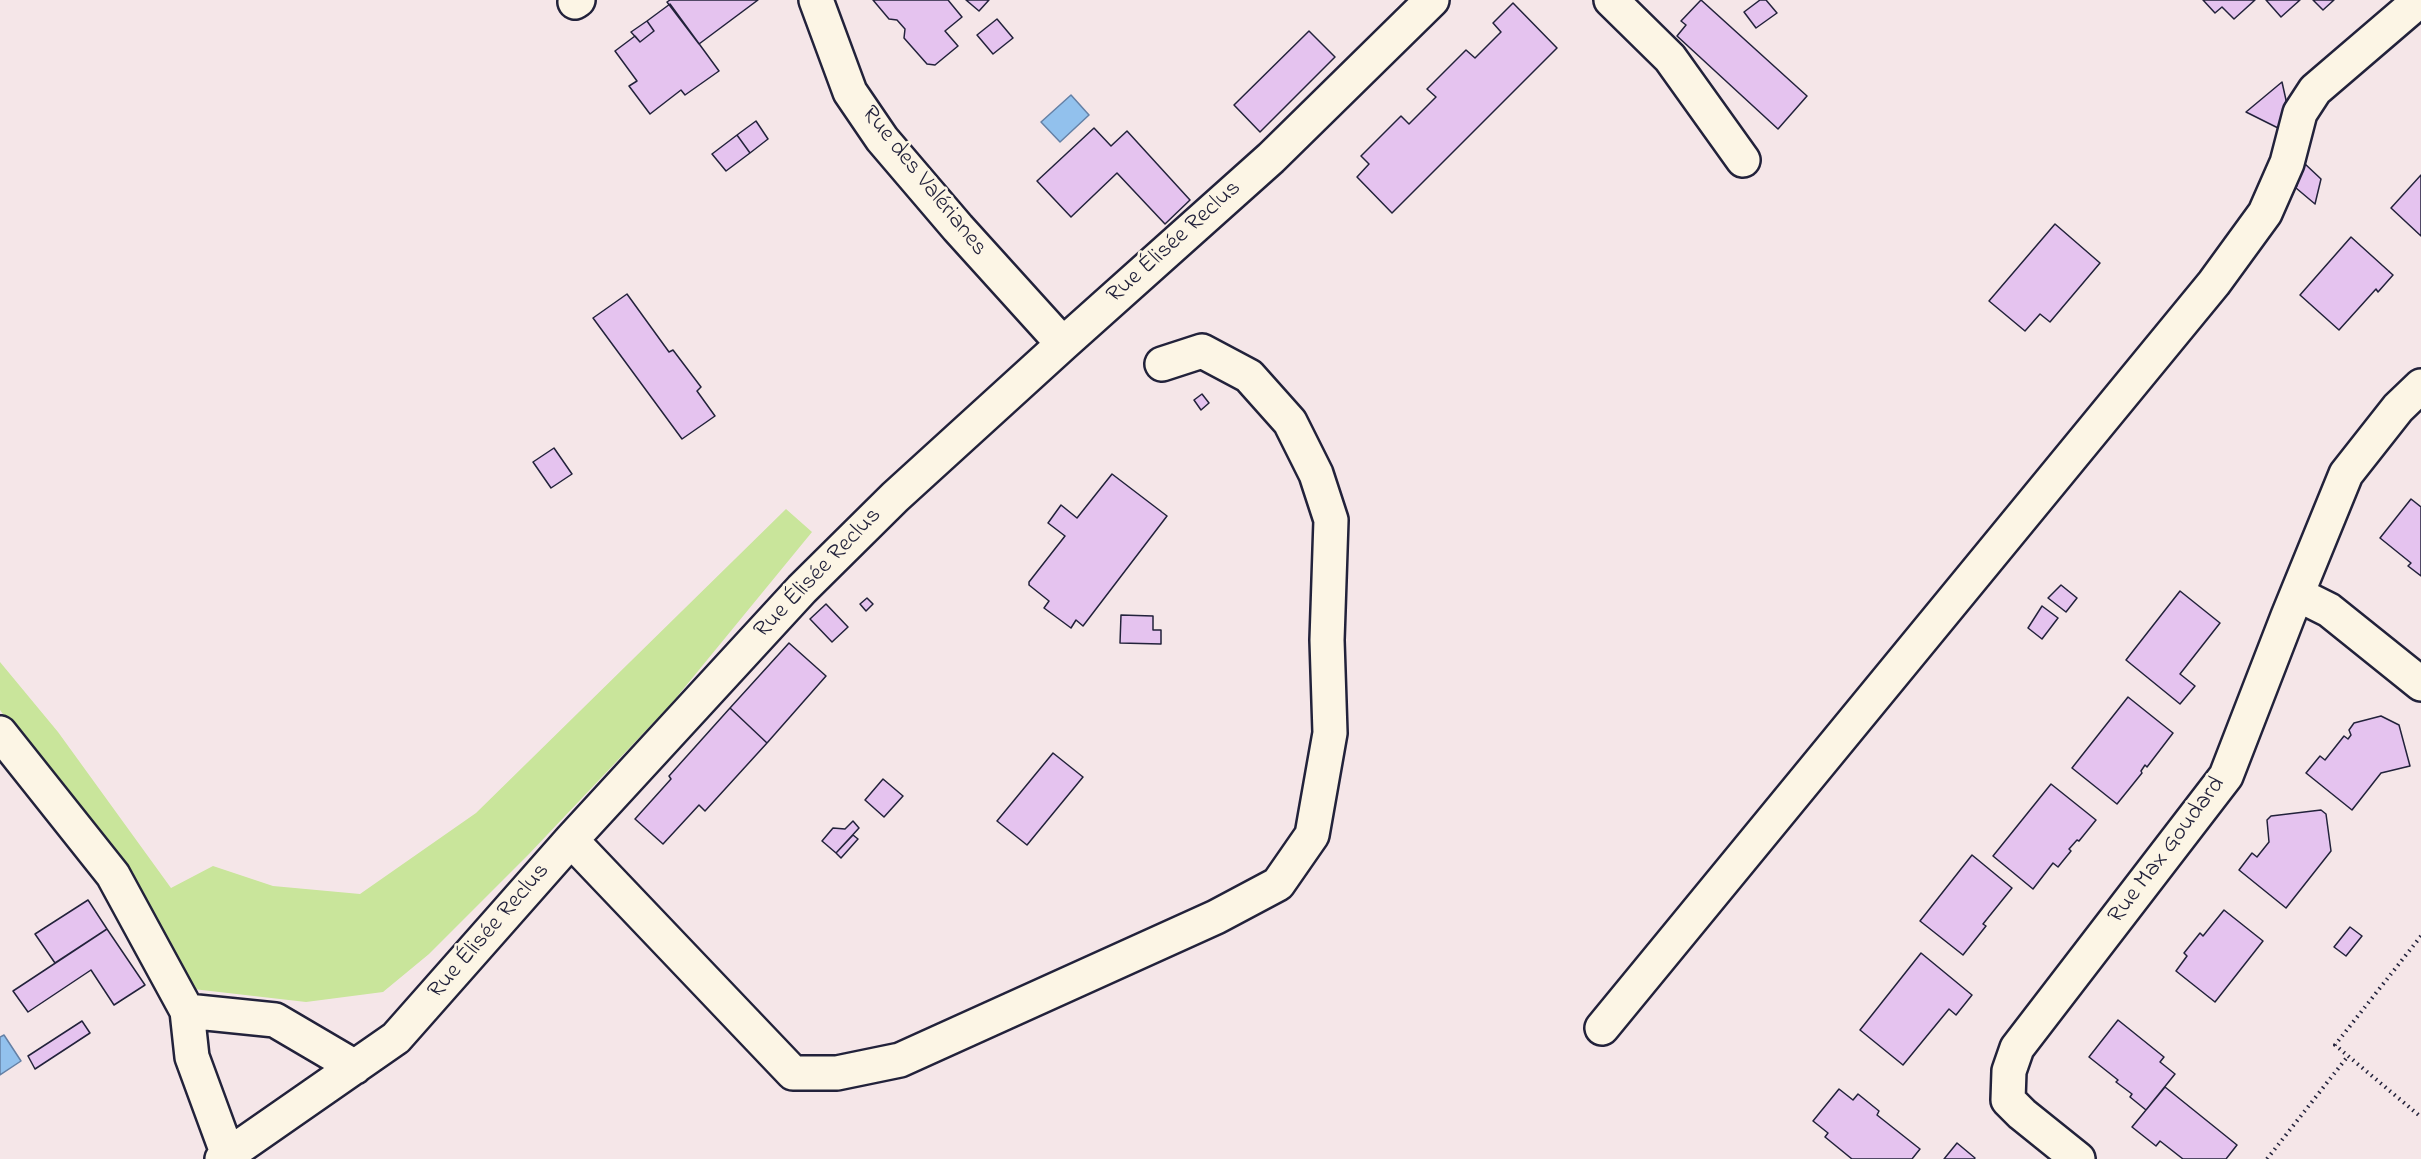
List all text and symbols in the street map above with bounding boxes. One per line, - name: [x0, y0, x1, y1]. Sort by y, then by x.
- street label: Rue des Valérianes: [854, 101, 992, 263]
- street label: Rue Élisée Reclus: [1102, 175, 1248, 311]
- street label: Rue Élisée Reclus: [749, 503, 889, 645]
- street label: Rue Max Goudard: [2103, 772, 2233, 930]
- street label: Rue Élisée Reclus: [423, 858, 557, 1006]

